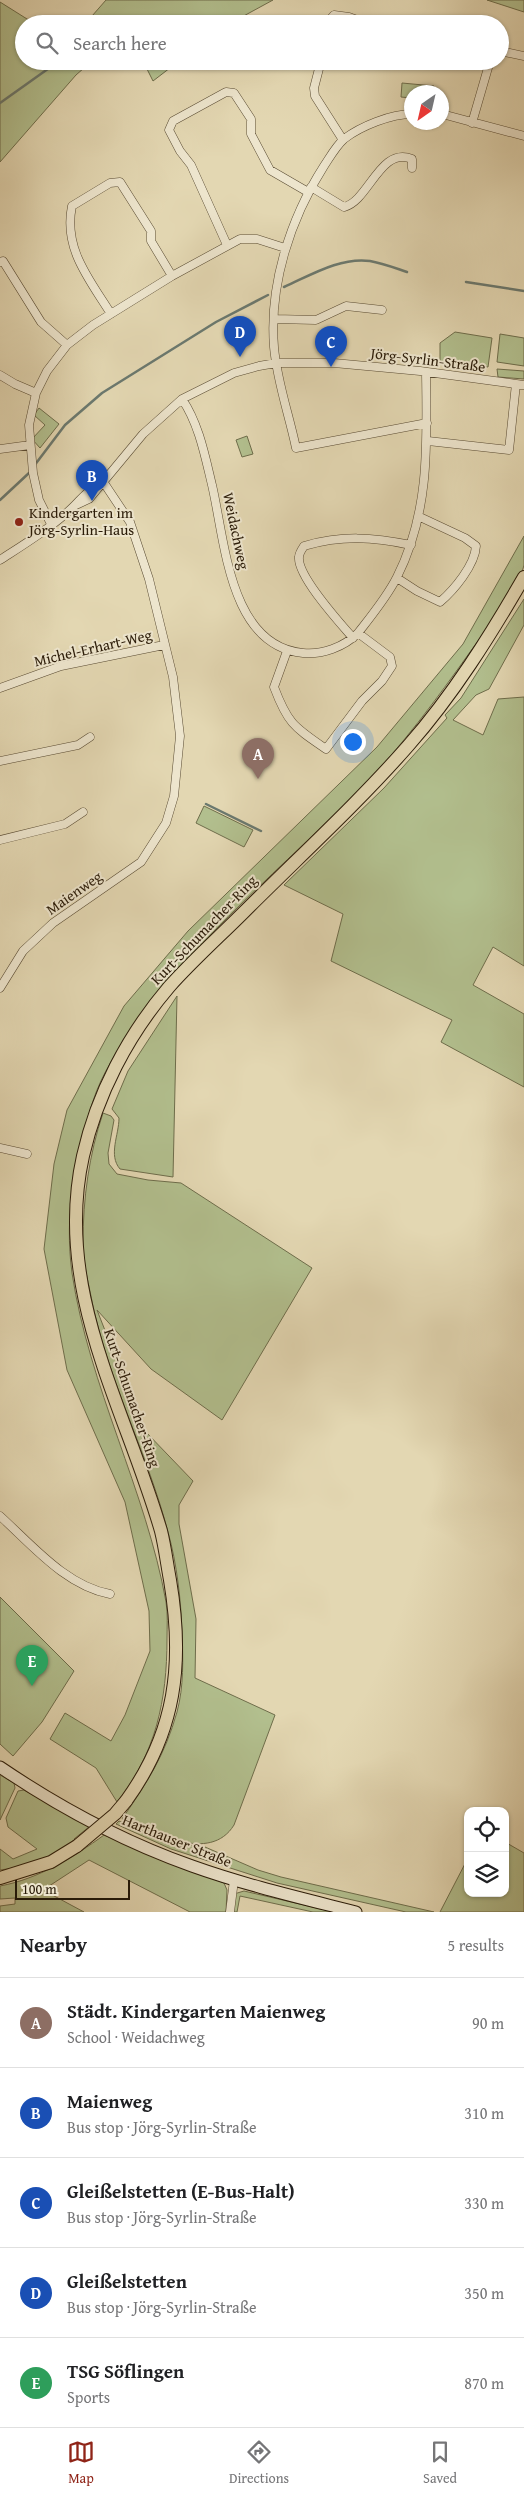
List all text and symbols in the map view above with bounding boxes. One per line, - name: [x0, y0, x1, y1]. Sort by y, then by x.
- search box: [15, 15, 509, 70]
- icon: search: [33, 29, 61, 57]
- text: Search here: [73, 29, 167, 57]
- north arrow: [404, 85, 449, 130]
- pin: D: [224, 316, 256, 357]
- pin: C: [315, 326, 347, 367]
- street label: Jörg-Syrlin-Straße: [367, 342, 487, 377]
- pin: B: [76, 460, 108, 501]
- street label: Weidachweg: [218, 490, 255, 572]
- place label: Kindergarten im Jörg-Syrlin-Haus: [27, 502, 134, 540]
- marker: Kindergarten im Jörg-Syrlin-Haus: [13, 516, 25, 528]
- street label: Michel-Erhart-Weg: [32, 624, 154, 671]
- your location: [340, 729, 366, 755]
- pin: A: [242, 738, 274, 779]
- street label: Maienweg: [42, 865, 106, 920]
- street label: Kurt-Schumacher-Ring: [146, 870, 262, 989]
- street label: Kurt-Schumacher-Ring: [99, 1326, 166, 1470]
- pin: E: [16, 1645, 48, 1686]
- map controls: [464, 1807, 509, 1897]
- button: locate: [464, 1807, 509, 1852]
- street label: Harthauser Straße: [119, 1809, 235, 1872]
- button: layers: [464, 1852, 509, 1897]
- scale bar: [15, 1877, 130, 1900]
- text: 100 m: [22, 1879, 57, 1899]
- text: Nearby: [20, 1929, 87, 1960]
- text: 5 results: [447, 1933, 504, 1957]
- text: Städt. Kindergarten Maienweg: [67, 1997, 325, 2025]
- text: A: [31, 2011, 41, 2035]
- text: 90 m: [472, 2011, 504, 2035]
- text: School · Weidachweg: [67, 2025, 205, 2049]
- text: Maienweg: [67, 2087, 152, 2115]
- text: B: [31, 2101, 41, 2125]
- text: 310 m: [464, 2101, 504, 2125]
- text: Bus stop · Jörg-Syrlin-Straße: [67, 2115, 257, 2139]
- text: Gleißelstetten (E-Bus-Halt): [67, 2177, 295, 2205]
- text: C: [31, 2191, 41, 2215]
- text: 330 m: [464, 2191, 504, 2215]
- text: Bus stop · Jörg-Syrlin-Straße: [67, 2205, 257, 2229]
- text: Gleißelstetten: [67, 2267, 187, 2295]
- text: D: [31, 2281, 41, 2305]
- text: 350 m: [464, 2281, 504, 2305]
- text: Bus stop · Jörg-Syrlin-Straße: [67, 2295, 257, 2319]
- text: TSG Söflingen: [67, 2357, 184, 2385]
- text: E: [32, 2371, 40, 2395]
- text: 870 m: [464, 2371, 504, 2395]
- text: Sports: [67, 2385, 110, 2409]
- tab: Map: [67, 2438, 95, 2488]
- tab: Directions: [229, 2438, 289, 2488]
- tab: Saved: [423, 2438, 457, 2488]

